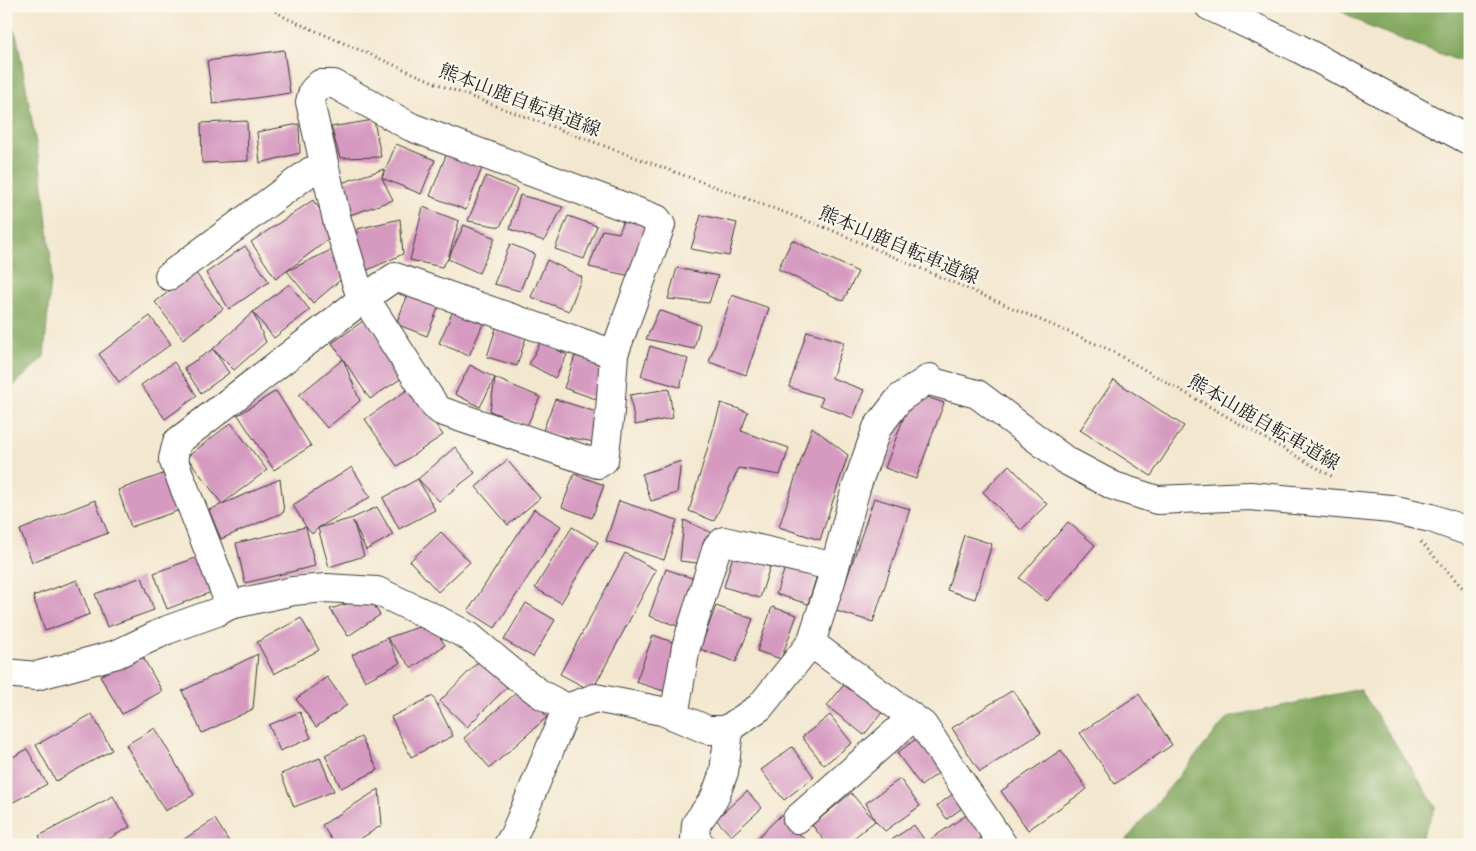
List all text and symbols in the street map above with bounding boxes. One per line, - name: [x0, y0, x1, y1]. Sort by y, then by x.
- street label: 熊本山鹿自転車道線: [436, 59, 604, 141]
- street label: 熊本山鹿自転車道線: [816, 201, 982, 289]
- street label: 熊本山鹿自転車道線: [1184, 369, 1344, 475]

